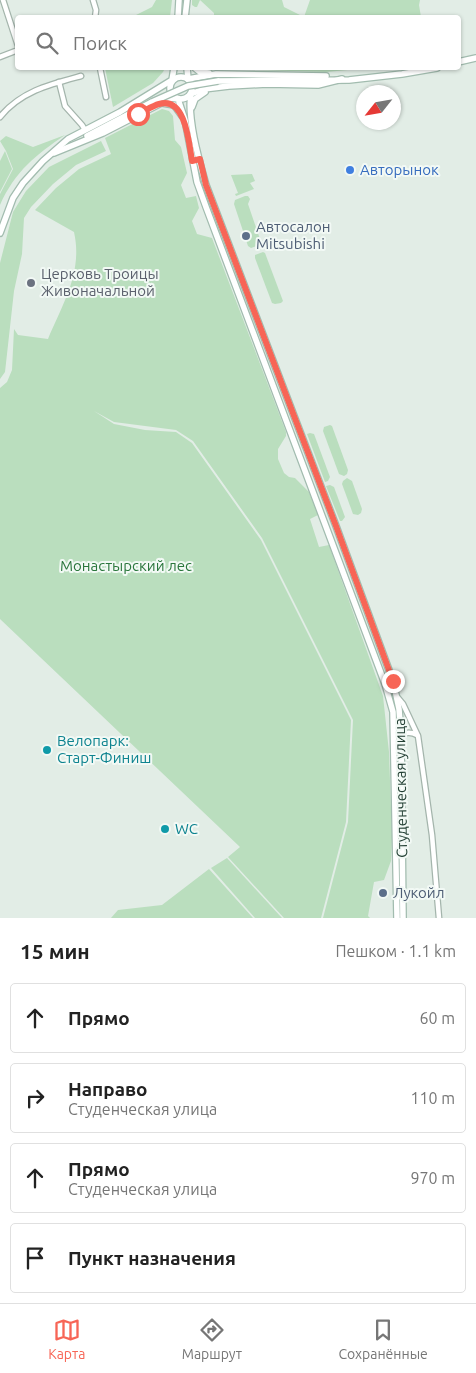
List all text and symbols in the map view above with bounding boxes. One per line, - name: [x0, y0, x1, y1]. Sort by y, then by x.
- search box: [15, 15, 461, 70]
- icon: search: [33, 29, 61, 57]
- text: Поиск: [73, 32, 127, 54]
- north arrow: [356, 85, 401, 130]
- route start: [127, 103, 150, 126]
- place label: Авторынок: [360, 161, 439, 178]
- marker: Авторынок: [344, 164, 356, 176]
- place label: Автосалон Mitsubishi: [256, 218, 330, 252]
- marker: Автосалон Mitsubishi: [240, 230, 252, 242]
- place label: Церковь Троицы Живоначальной: [41, 265, 159, 299]
- marker: Церковь Троицы Живоначальной: [25, 277, 37, 289]
- park label: Монастырский лес: [60, 557, 192, 574]
- route end: [382, 670, 405, 693]
- street label: Студенческая улица: [391, 718, 410, 858]
- place label: Велопарк: Старт-Финиш: [57, 732, 151, 766]
- marker: Велопарк: Старт-Финиш: [41, 744, 53, 756]
- place label: WC: [175, 820, 198, 837]
- marker: WC: [159, 823, 171, 835]
- place label: Лукойл: [393, 884, 444, 901]
- marker: Лукойл: [377, 887, 389, 899]
- text: 15 мин: [20, 939, 90, 963]
- text: Пешком · 1.1 km: [335, 942, 456, 960]
- icon: ahead: [21, 1004, 49, 1032]
- text: Прямо: [68, 1007, 130, 1029]
- text: 60 m: [419, 1009, 455, 1027]
- text: Направо: [68, 1078, 148, 1100]
- icon: right: [21, 1084, 49, 1112]
- text: 110 m: [410, 1089, 455, 1107]
- text: Студенческая улица: [68, 1100, 217, 1118]
- text: Прямо: [68, 1158, 130, 1180]
- icon: ahead: [21, 1164, 49, 1192]
- text: 970 m: [410, 1169, 455, 1187]
- text: Студенческая улица: [68, 1180, 217, 1198]
- icon: arrive: [21, 1244, 49, 1272]
- text: Пункт назначения: [68, 1247, 236, 1269]
- tab: Карта: [48, 1316, 85, 1362]
- tab: Маршрут: [182, 1316, 242, 1362]
- tab: Сохранённые: [338, 1316, 428, 1362]

